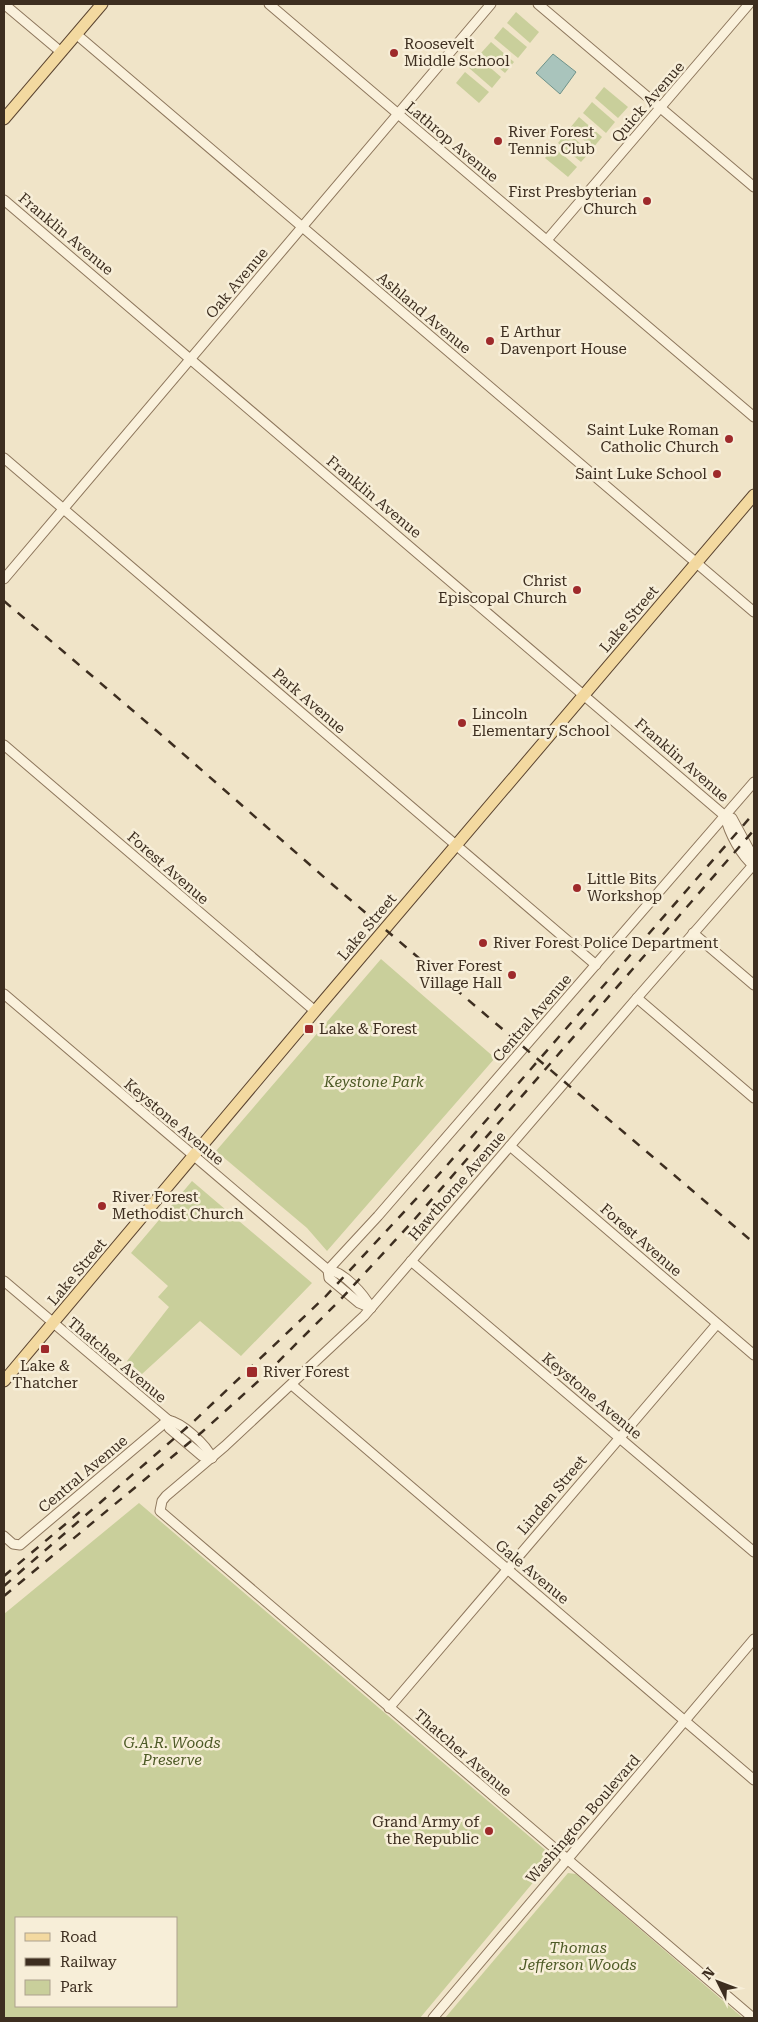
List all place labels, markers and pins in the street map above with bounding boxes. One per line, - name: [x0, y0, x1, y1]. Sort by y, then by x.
- place label: Roosevelt Middle School: [404, 35, 510, 70]
- marker: Roosevelt Middle School: [388, 47, 400, 59]
- place label: River Forest Tennis Club: [508, 123, 595, 158]
- marker: River Forest Tennis Club: [492, 135, 504, 147]
- place label: First Presbyterian Church: [508, 183, 637, 218]
- marker: First Presbyterian Church: [641, 195, 653, 207]
- place label: E Arthur Davenport House: [500, 323, 627, 358]
- marker: E Arthur Davenport House: [484, 335, 496, 347]
- place label: Saint Luke Roman Catholic Church: [587, 421, 719, 456]
- marker: Saint Luke Roman Catholic Church: [723, 433, 735, 445]
- place label: Saint Luke School: [575, 465, 707, 483]
- marker: Saint Luke School: [711, 468, 723, 480]
- place label: Christ Episcopal Church: [438, 572, 567, 607]
- marker: Christ Episcopal Church: [571, 584, 583, 596]
- place label: Lincoln Elementary School: [472, 705, 610, 740]
- marker: Lincoln Elementary School: [456, 717, 468, 729]
- place label: Little Bits Workshop: [587, 870, 662, 905]
- marker: Little Bits Workshop: [571, 882, 583, 894]
- place label: River Forest Police Department: [493, 934, 719, 952]
- marker: River Forest Police Department: [477, 937, 489, 949]
- place label: River Forest Village Hall: [416, 957, 502, 992]
- marker: River Forest Village Hall: [506, 969, 518, 981]
- place label: Lake & Forest: [319, 1020, 418, 1038]
- marker: Lake & Forest: [303, 1023, 315, 1035]
- place label: River Forest Methodist Church: [112, 1188, 244, 1223]
- marker: River Forest Methodist Church: [96, 1200, 108, 1212]
- marker: Lake & Thatcher: [39, 1343, 51, 1355]
- place label: Lake & Thatcher: [12, 1357, 78, 1392]
- place label: River Forest: [263, 1363, 350, 1381]
- marker: River Forest: [245, 1365, 259, 1379]
- place label: Grand Army of the Republic: [372, 1813, 480, 1848]
- marker: Grand Army of the Republic: [483, 1825, 495, 1837]

